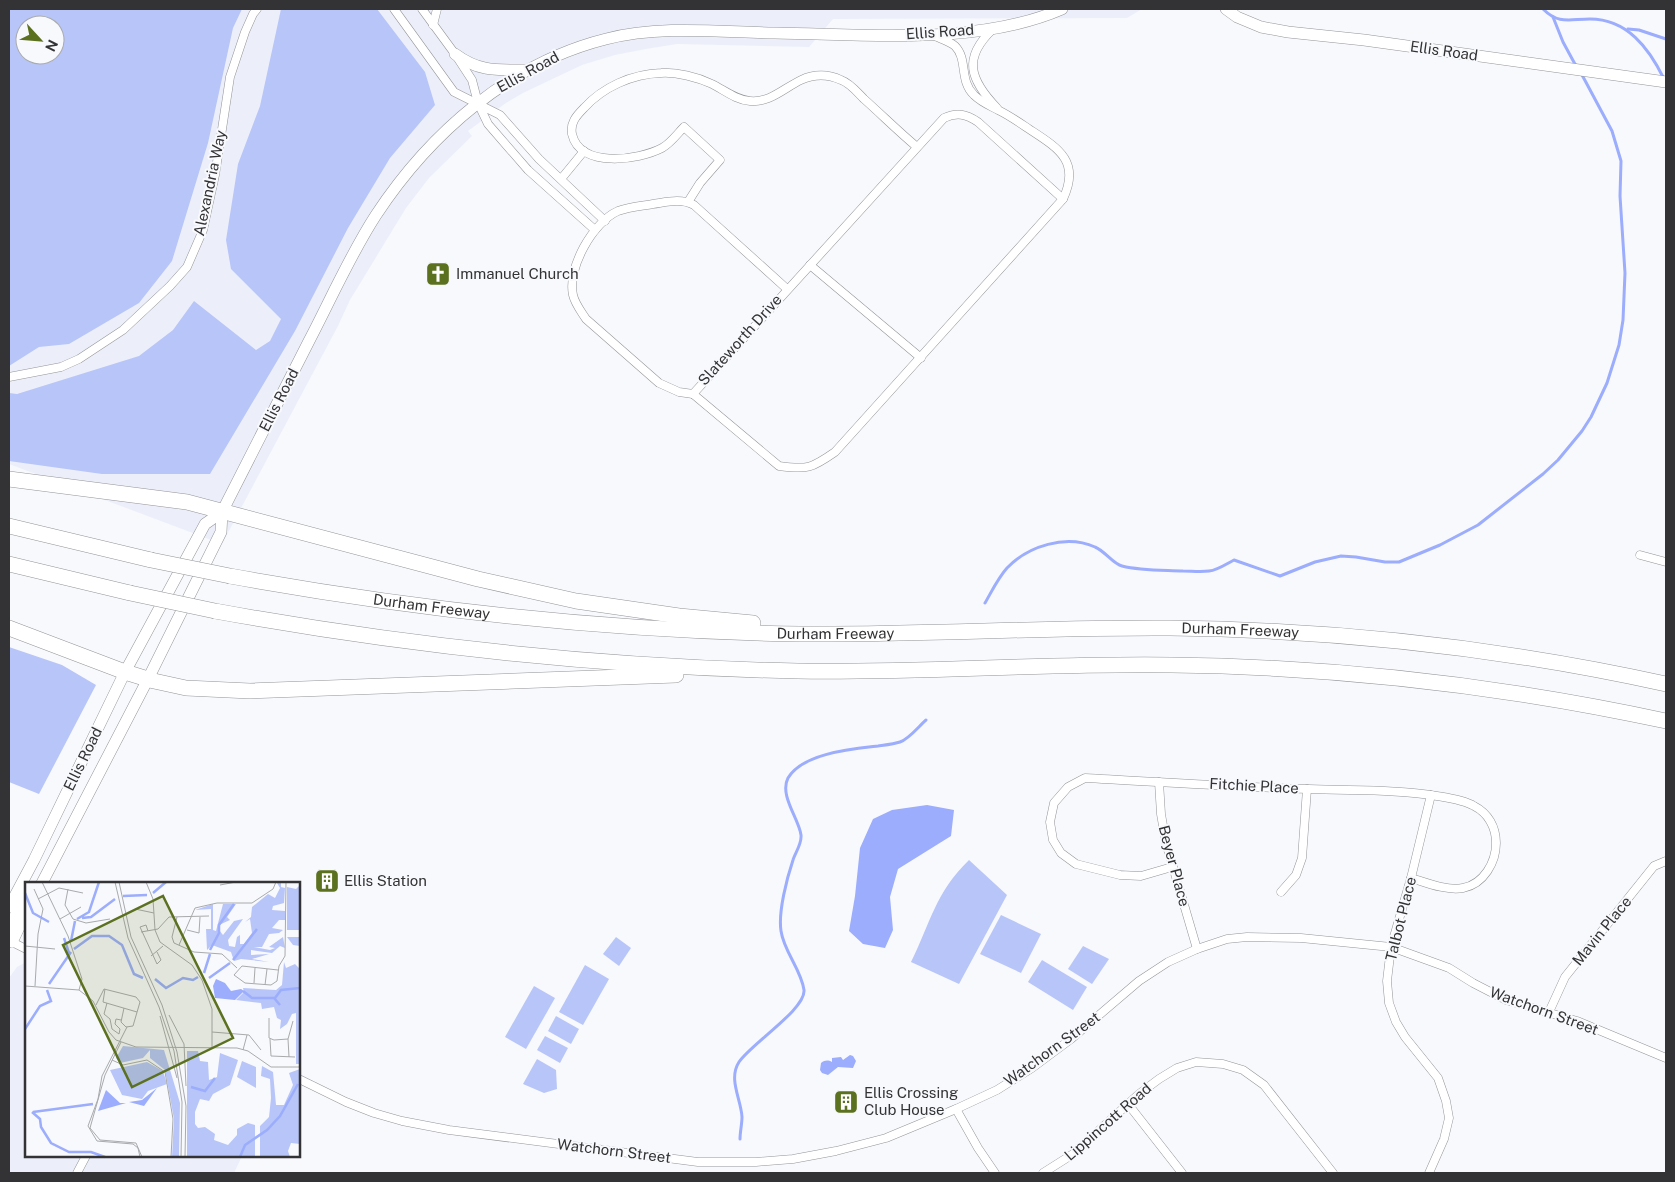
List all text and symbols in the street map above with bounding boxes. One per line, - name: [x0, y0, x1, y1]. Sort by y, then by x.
- north arrow: [15, 15, 65, 65]
- street label: Ellis Road: [905, 21, 975, 42]
- text: N: [42, 37, 61, 54]
- street label: Ellis Road: [1409, 37, 1479, 64]
- street label: Ellis Road: [494, 48, 562, 96]
- street label: Alexandria Way: [190, 128, 229, 237]
- church icon: Immanuel Church: [425, 261, 451, 287]
- place label: Immanuel Church: [456, 265, 579, 282]
- street label: Slateworth Drive: [694, 291, 785, 389]
- street label: Ellis Road: [255, 365, 302, 434]
- street label: Durham Freeway: [372, 590, 491, 622]
- street label: Durham Freeway: [1181, 619, 1300, 641]
- street label: Durham Freeway: [776, 624, 895, 642]
- street label: Ellis Road: [60, 724, 105, 793]
- street label: Fitchie Place: [1209, 775, 1299, 796]
- street label: Beyer Place: [1155, 823, 1193, 908]
- building icon: Ellis Station: [314, 868, 340, 894]
- place label: Ellis Station: [344, 872, 427, 889]
- street label: Talbot Place: [1382, 875, 1419, 963]
- inset map: [25, 882, 300, 1157]
- street label: Mavin Place: [1569, 893, 1635, 969]
- street label: Watchorn Street: [1488, 983, 1601, 1038]
- street label: Watchorn Street: [1000, 1008, 1103, 1089]
- street label: Lippincott Road: [1061, 1079, 1154, 1164]
- place label: Ellis Crossing Club House: [864, 1084, 958, 1118]
- building icon: Ellis Crossing Club House: [833, 1089, 859, 1115]
- street label: Watchorn Street: [556, 1135, 672, 1166]

